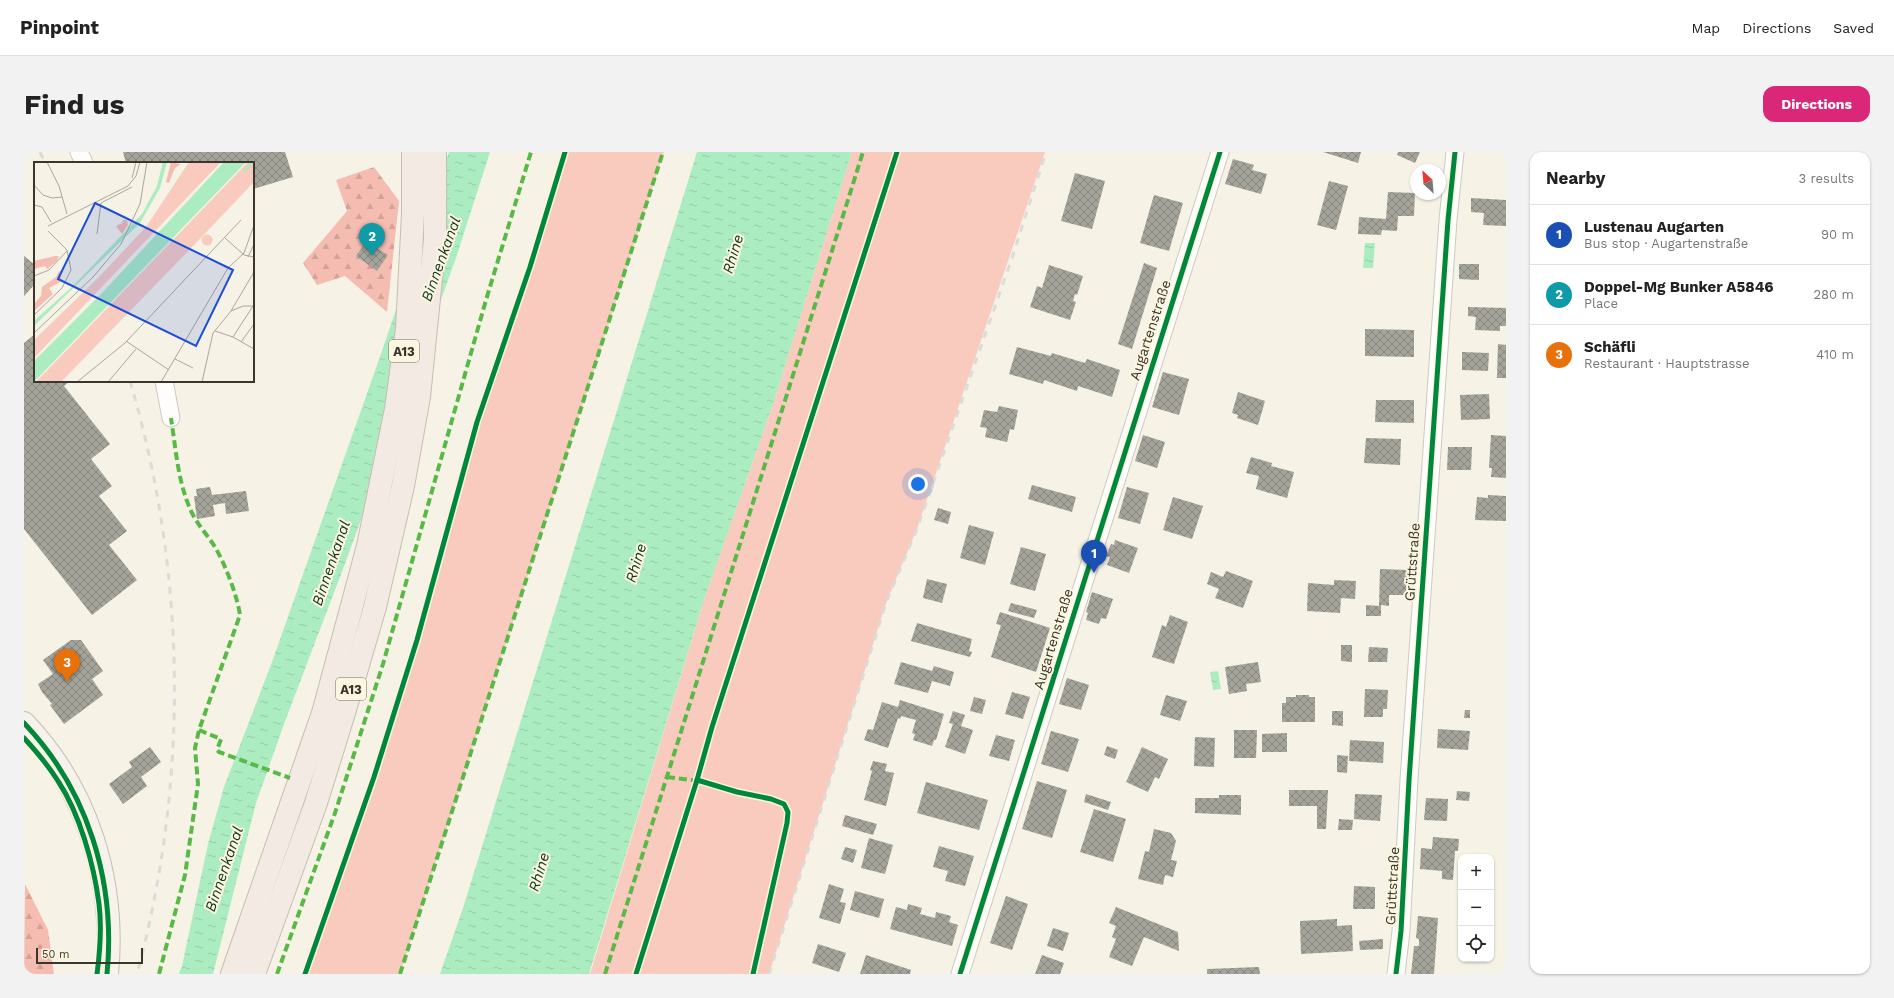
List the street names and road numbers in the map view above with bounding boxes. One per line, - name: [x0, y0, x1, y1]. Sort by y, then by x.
- street label: Augartenstraße: [1126, 278, 1174, 382]
- road number: A13: [389, 340, 419, 362]
- street label: Grüttstraße: [1401, 522, 1423, 602]
- street label: Augartenstraße: [1030, 587, 1076, 691]
- road number: A13: [336, 678, 366, 700]
- street label: Grüttstraße: [1382, 846, 1402, 926]

